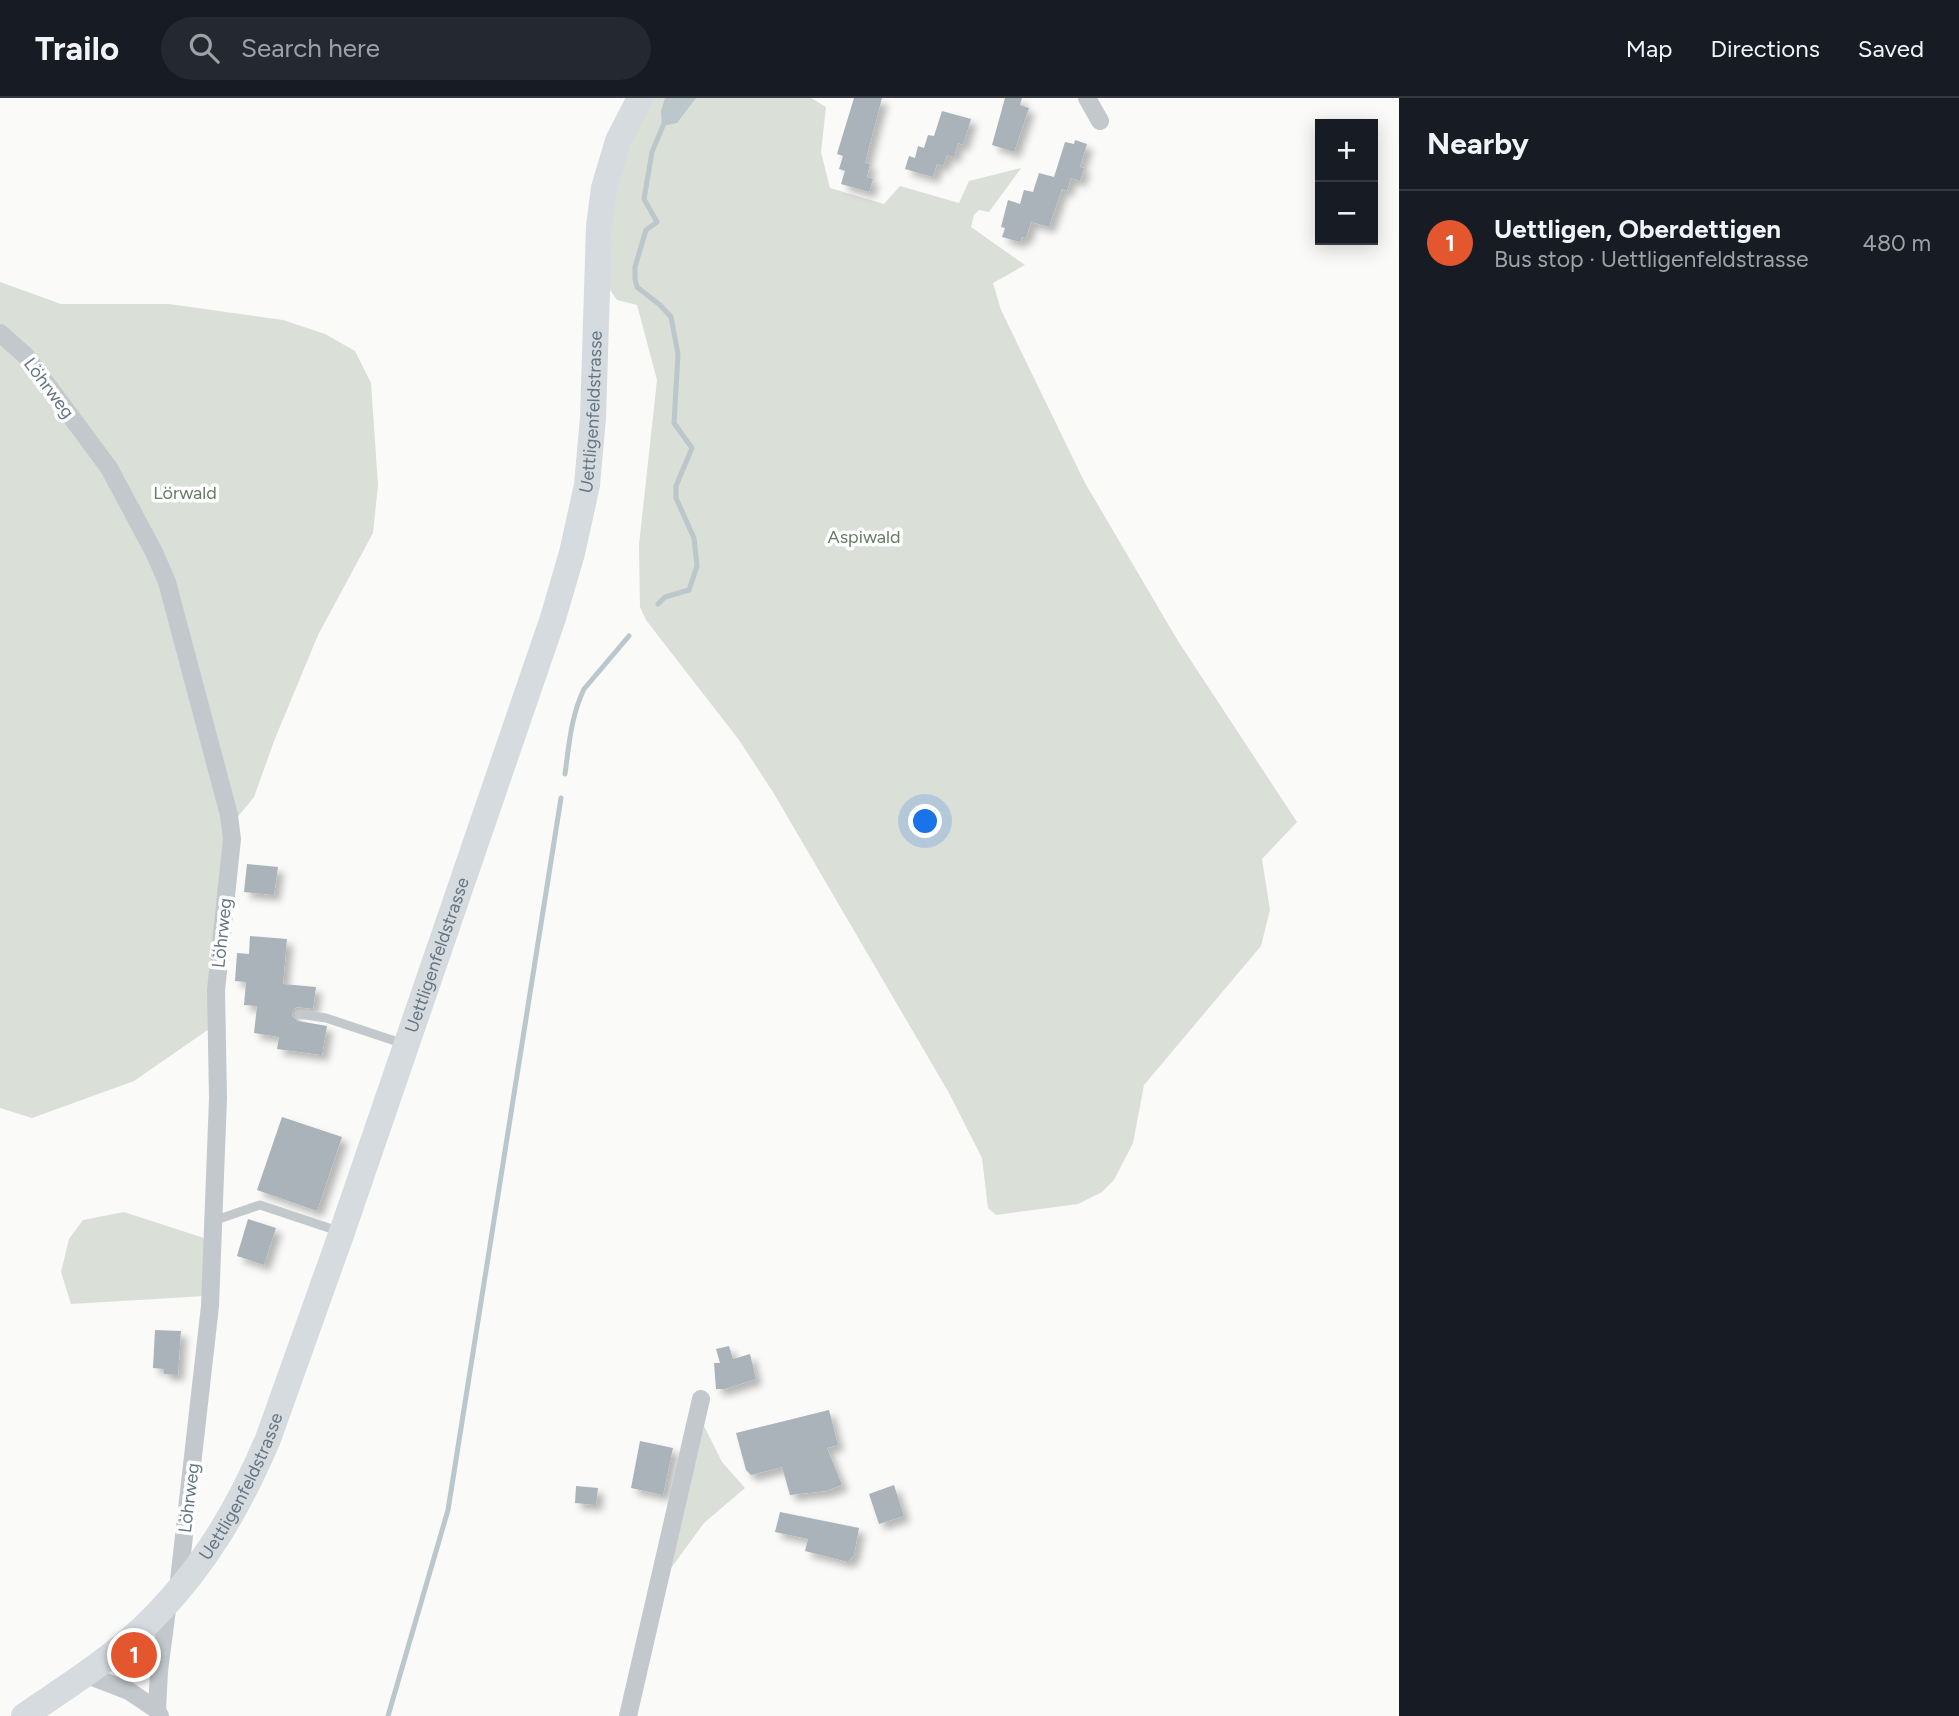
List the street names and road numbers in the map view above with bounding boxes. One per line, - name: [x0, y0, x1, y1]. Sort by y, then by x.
- street label: Uettligenfeldstrasse: [574, 330, 607, 495]
- street label: Löhrweg: [19, 353, 79, 423]
- street label: Uettligenfeldstrasse: [400, 874, 474, 1036]
- street label: Löhrweg: [207, 897, 237, 969]
- street label: Uettligenfeldstrasse: [194, 1410, 288, 1564]
- street label: Löhrweg: [174, 1462, 204, 1534]

